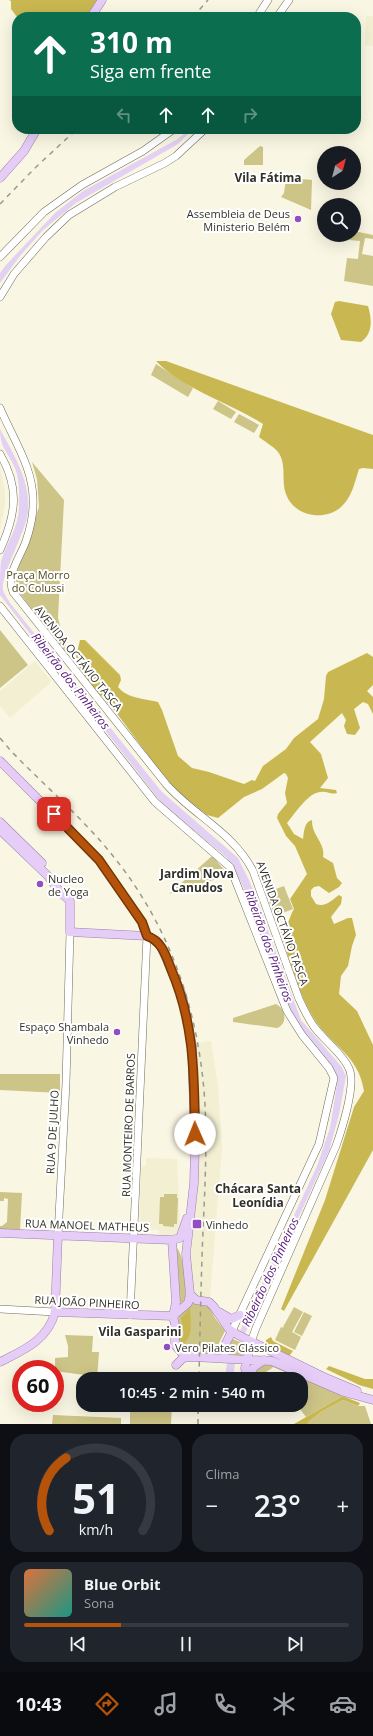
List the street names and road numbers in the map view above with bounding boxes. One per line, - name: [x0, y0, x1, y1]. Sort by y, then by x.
- street label: AVENIDA OCTÁVIO TASCA: [32, 602, 126, 714]
- street label: AVENIDA OCTÁVIO TASCA: [254, 859, 313, 987]
- street label: RUA MONTEIRO DE BARROS: [118, 1053, 138, 1197]
- street label: RUA 9 DE JULHO: [42, 1090, 62, 1174]
- street label: RUA MANOEL MATHEUS: [25, 1215, 149, 1235]
- street label: RUA JOÃO PINHEIRO: [34, 1292, 140, 1312]

